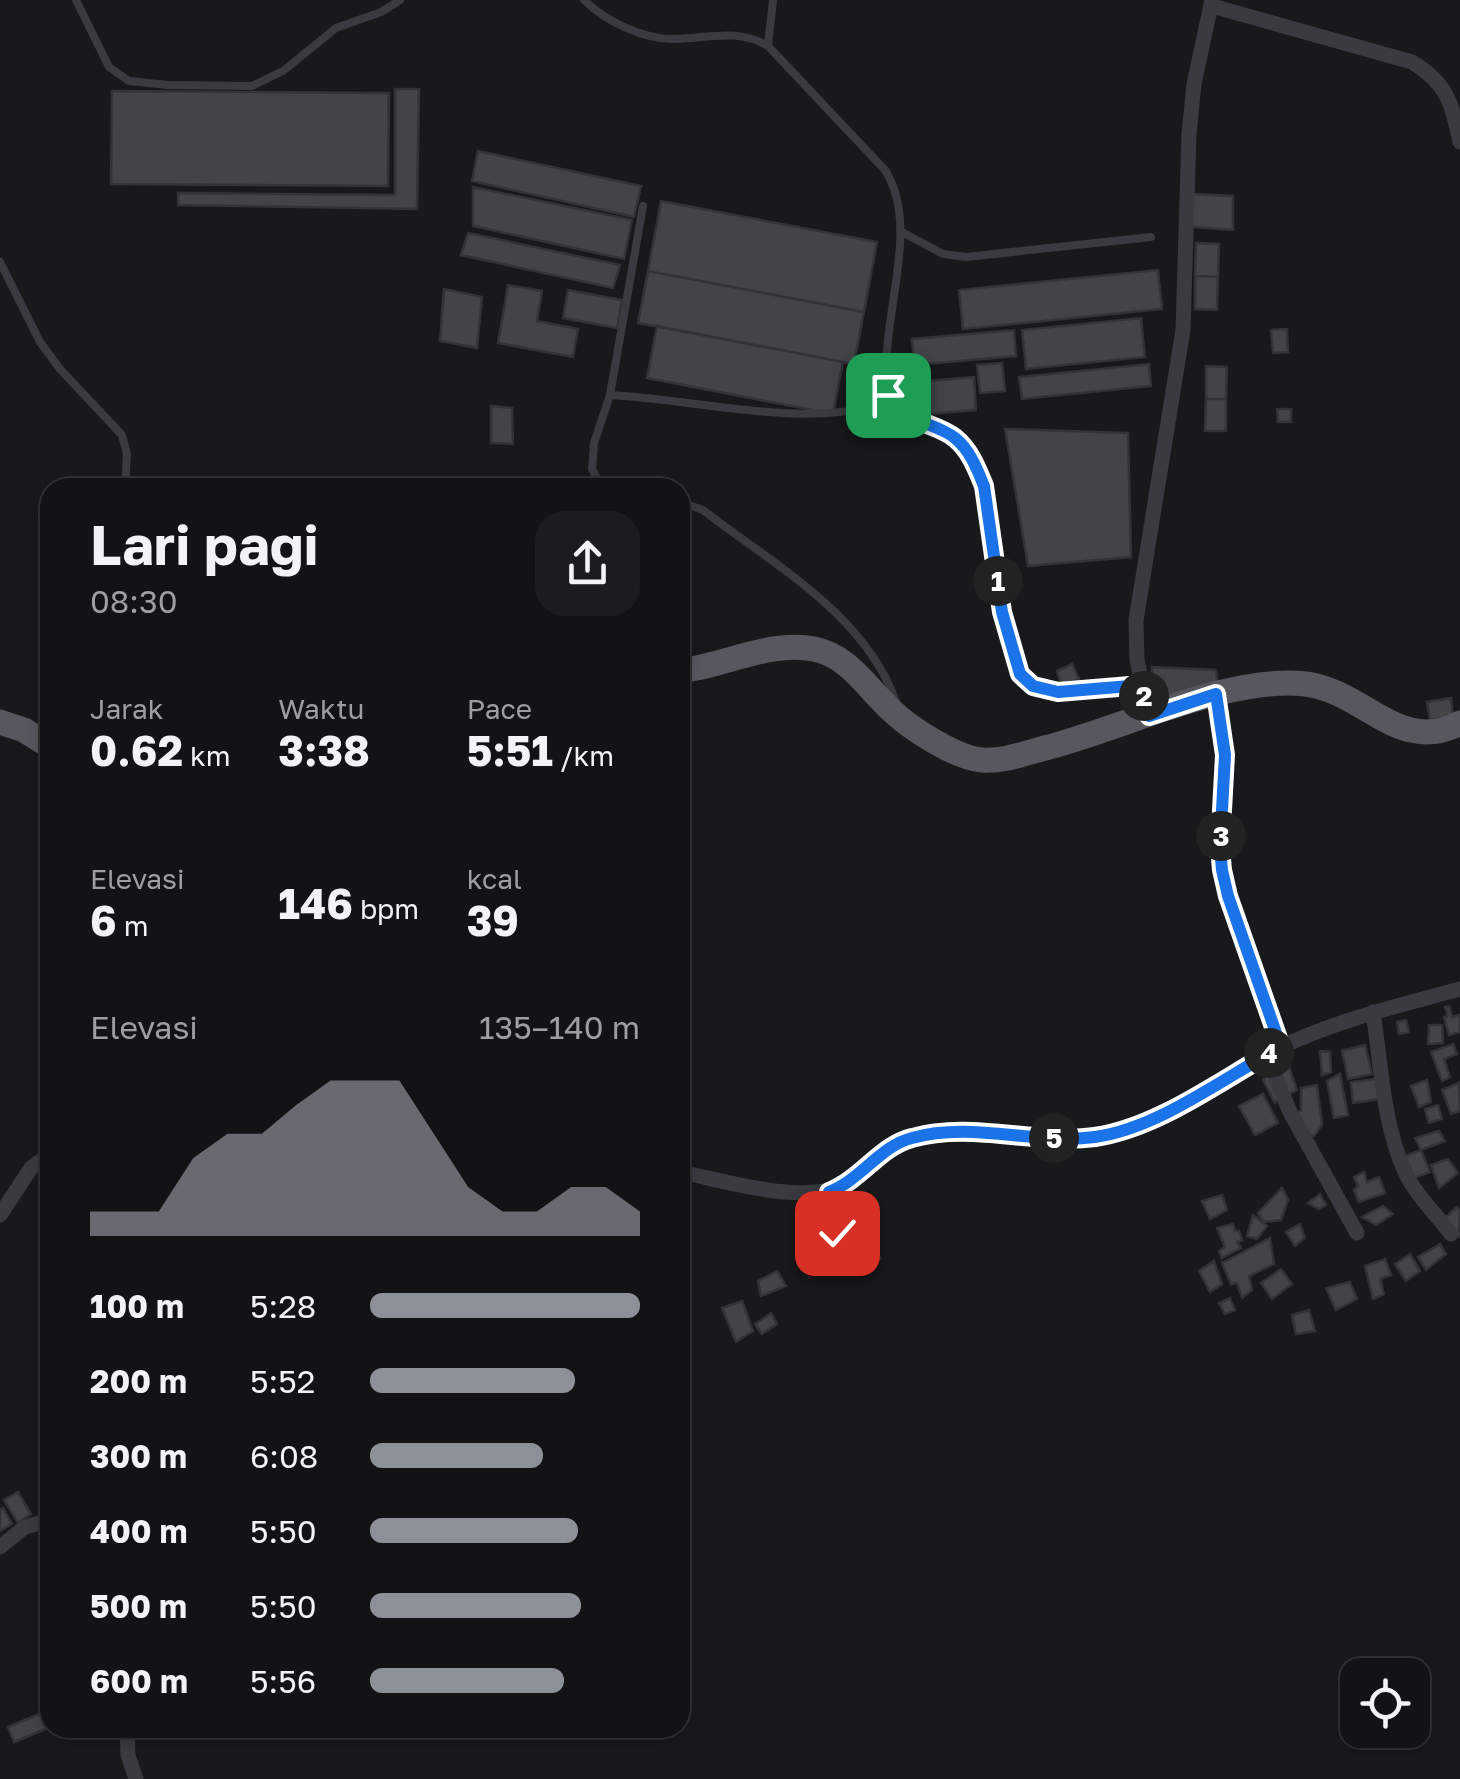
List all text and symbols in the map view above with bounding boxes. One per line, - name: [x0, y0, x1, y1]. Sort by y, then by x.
- pin: [846, 353, 931, 438]
- icon: arrive: [861, 368, 916, 423]
- text: Lari pagi: [90, 511, 319, 577]
- button: share: [535, 511, 640, 616]
- pin: 1: [973, 556, 1023, 606]
- text: 1: [991, 564, 1005, 597]
- text: 08:30: [90, 582, 178, 620]
- pin: 2: [1119, 671, 1169, 721]
- text: 2: [1135, 679, 1153, 712]
- text: Jarak: [90, 692, 164, 725]
- text: Waktu: [278, 692, 364, 725]
- text: Pace: [467, 692, 532, 725]
- text: 0.62: [90, 725, 183, 775]
- text: 3:38: [278, 725, 370, 775]
- text: 5:51: [467, 725, 553, 775]
- text: km: [183, 739, 231, 772]
- text: /km: [553, 739, 614, 772]
- pin: 3: [1196, 811, 1246, 861]
- text: 3: [1212, 819, 1230, 852]
- text: Elevasi: [90, 862, 184, 895]
- text: kcal: [467, 862, 522, 895]
- text: 146: [278, 878, 353, 928]
- text: bpm: [353, 892, 419, 925]
- text: 6: [90, 895, 117, 945]
- text: 39: [467, 895, 519, 945]
- text: m: [117, 909, 148, 942]
- text: Elevasi: [90, 1008, 198, 1046]
- text: 135–140 m: [479, 1008, 640, 1046]
- pin: 4: [1244, 1028, 1294, 1078]
- text: 4: [1260, 1036, 1278, 1069]
- pin: 5: [1029, 1113, 1079, 1163]
- text: 5: [1045, 1121, 1063, 1154]
- pin: [795, 1191, 880, 1276]
- icon: check: [810, 1206, 865, 1261]
- text: 100 m: [90, 1287, 184, 1325]
- text: 5:28: [250, 1287, 316, 1325]
- text: 200 m: [90, 1362, 187, 1400]
- text: 5:52: [250, 1362, 315, 1400]
- text: 300 m: [90, 1437, 187, 1475]
- text: 6:08: [250, 1437, 318, 1475]
- text: 400 m: [90, 1512, 188, 1550]
- text: 5:50: [250, 1512, 317, 1550]
- text: 500 m: [90, 1587, 187, 1625]
- text: 5:50: [250, 1587, 317, 1625]
- map controls: [1340, 1658, 1430, 1748]
- button: locate: [1340, 1658, 1430, 1748]
- text: 600 m: [90, 1662, 188, 1700]
- text: 5:56: [250, 1662, 316, 1700]

